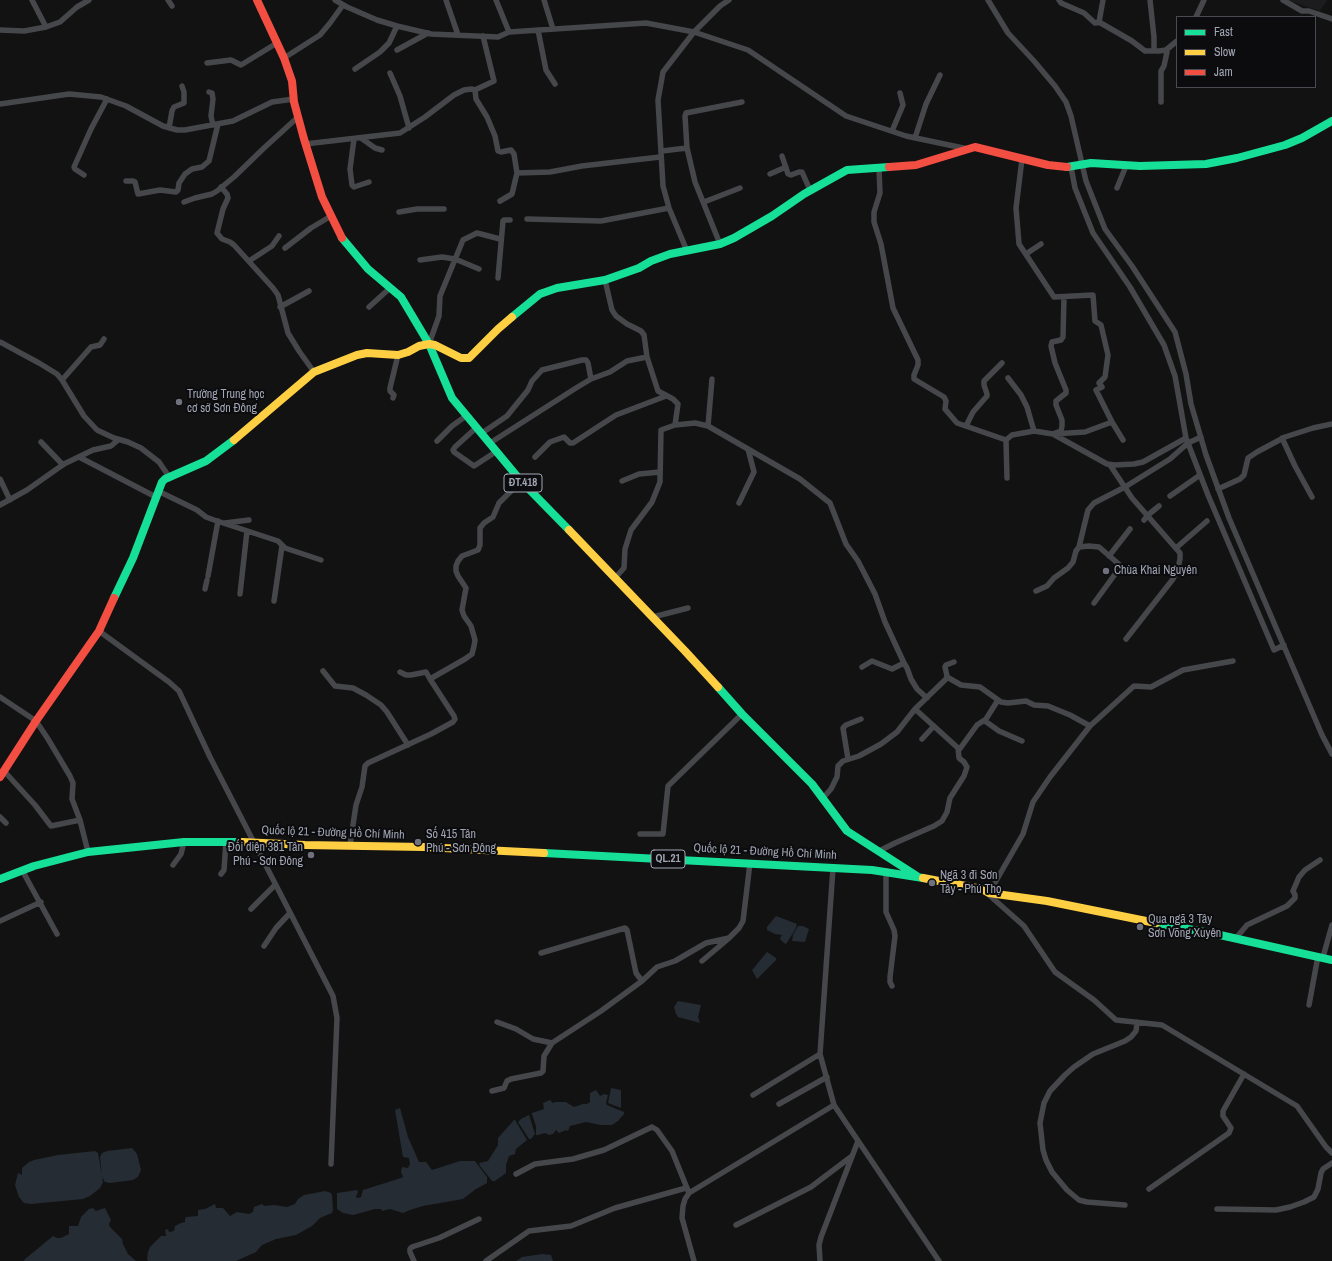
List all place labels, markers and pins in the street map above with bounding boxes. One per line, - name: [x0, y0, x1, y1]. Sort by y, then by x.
- place label: Trường Trung học cơ sở Sơn Đông: [187, 388, 264, 416]
- marker: Trường Trung học cơ sở Sơn Đông: [174, 397, 184, 407]
- place label: Chùa Khai Nguyên: [1114, 564, 1197, 578]
- marker: Chùa Khai Nguyên: [1101, 566, 1111, 576]
- place label: Số 415 Tân Phú - Sơn Đông: [426, 828, 496, 856]
- marker: Số 415 Tân Phú - Sơn Đông: [413, 837, 423, 847]
- place label: Đối diện 381 Tân Phú - Sơn Đông: [228, 841, 303, 869]
- marker: Đối diện 381 Tân Phú - Sơn Đông: [306, 850, 316, 860]
- place label: Ngã 3 đi Sơn Tây - Phú Thọ: [940, 869, 1001, 897]
- marker: Ngã 3 đi Sơn Tây - Phú Thọ: [927, 878, 937, 888]
- place label: Qua ngã 3 Tây Sơn Võng Xuyên: [1148, 913, 1221, 941]
- marker: Qua ngã 3 Tây Sơn Võng Xuyên: [1135, 922, 1145, 932]

